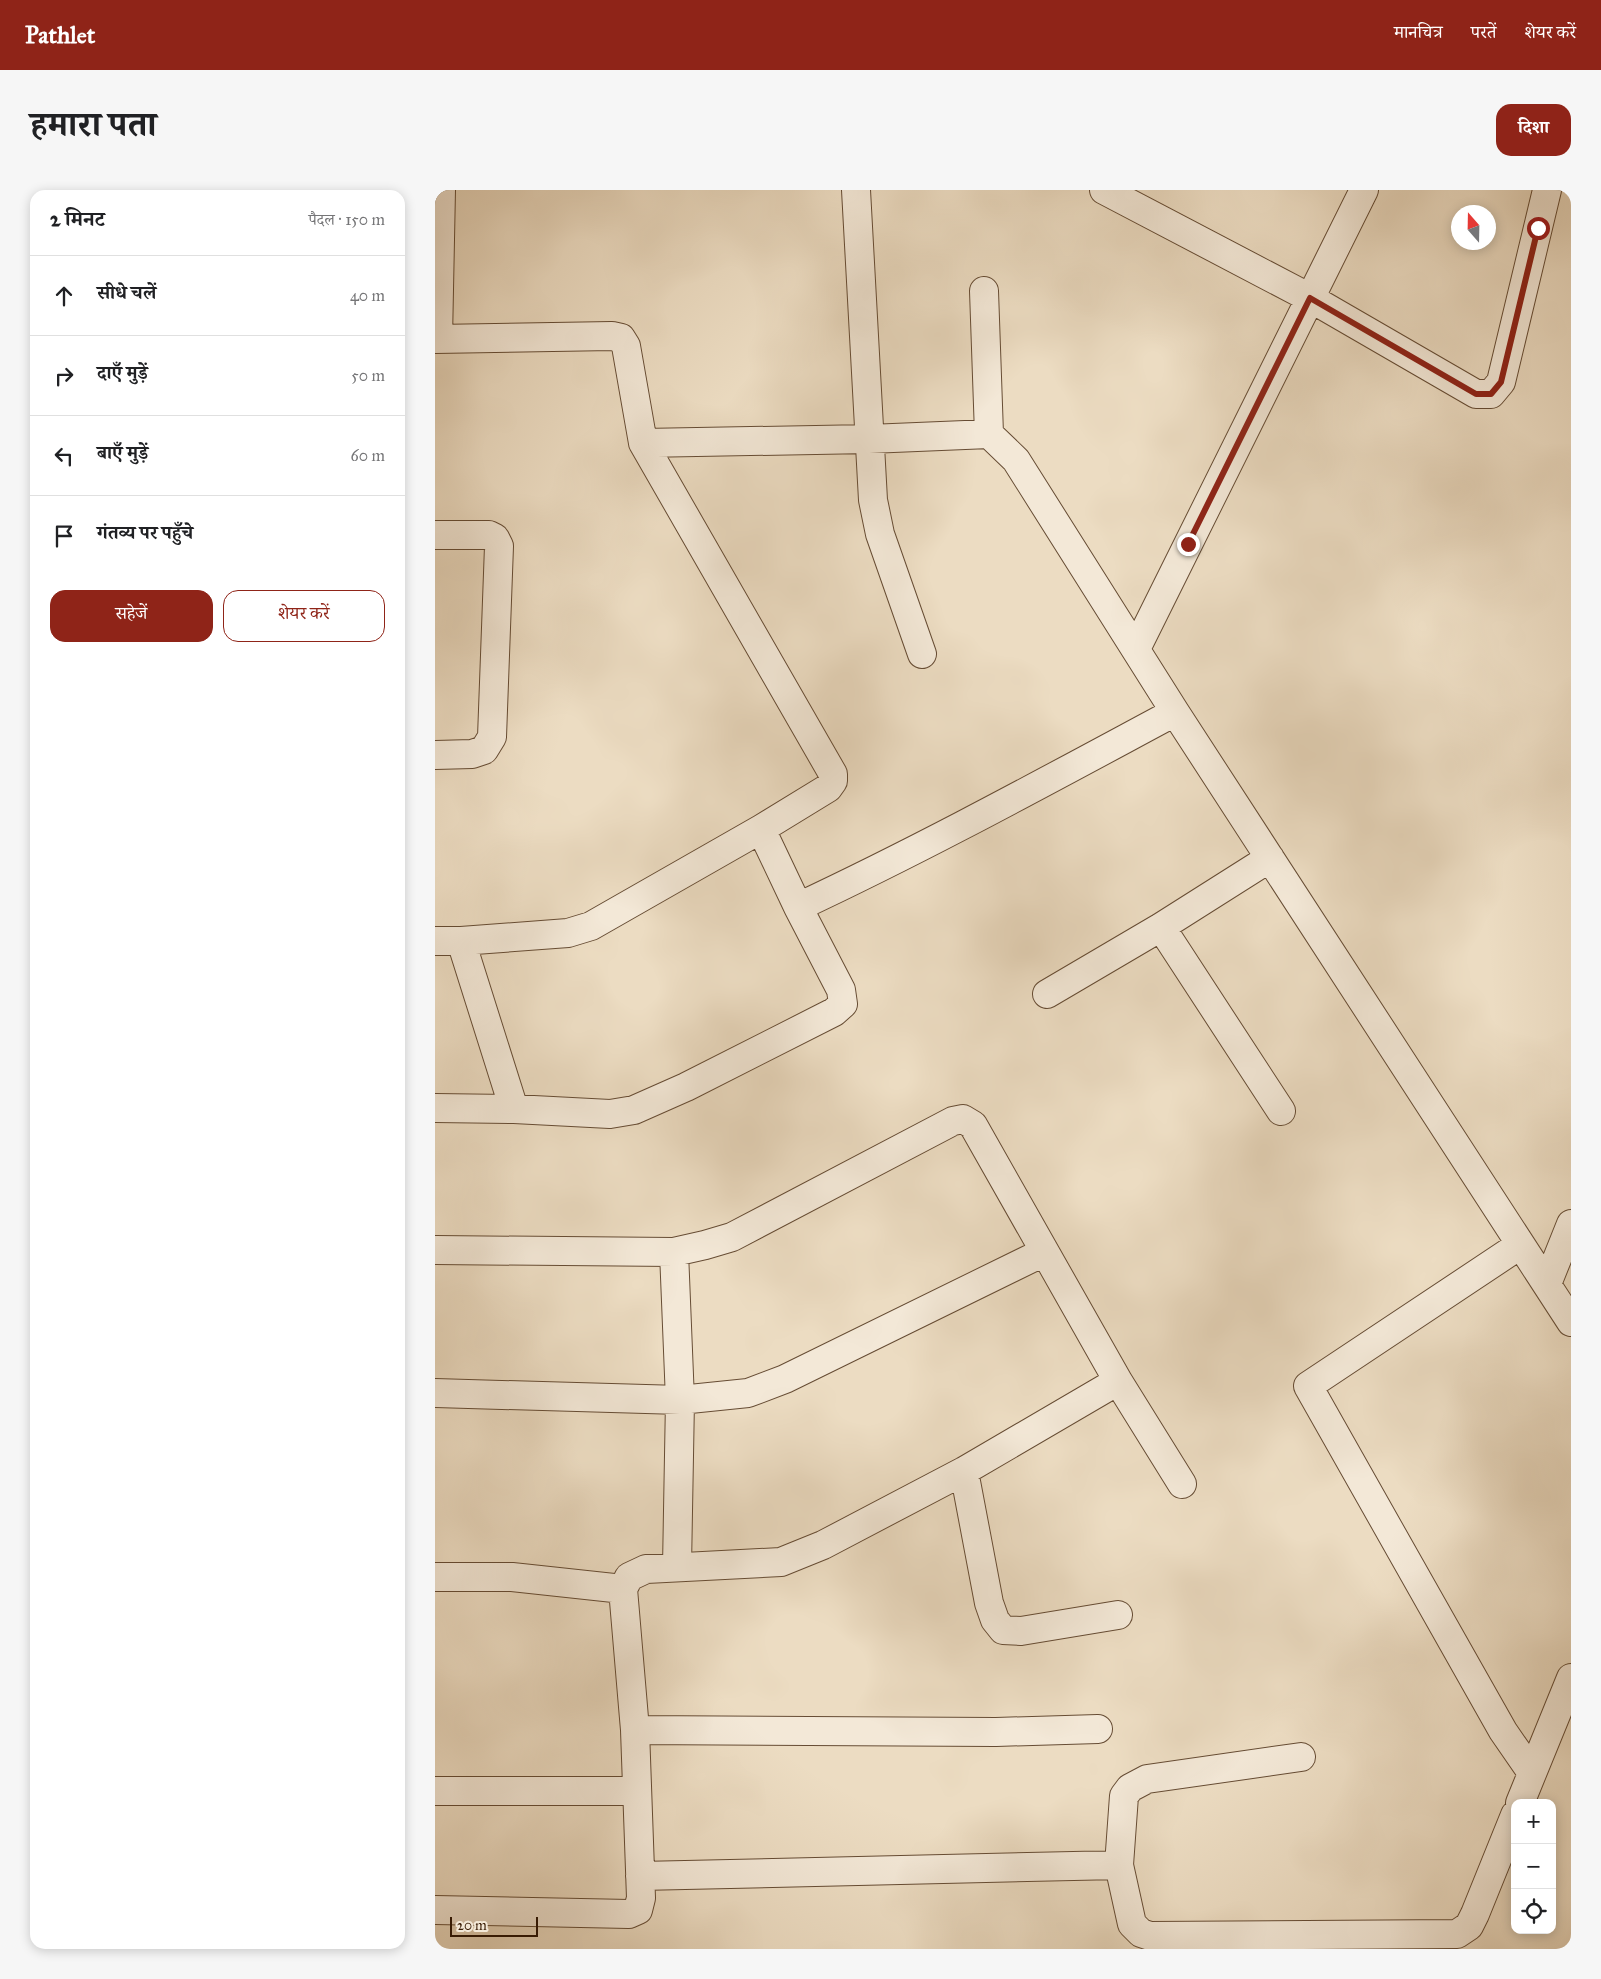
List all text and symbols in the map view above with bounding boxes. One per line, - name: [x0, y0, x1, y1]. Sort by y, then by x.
- text: Pathlet: [25, 20, 95, 50]
- text: मानचित्र: [1394, 21, 1443, 43]
- text: परतें: [1471, 21, 1496, 43]
- text: शेयर करें: [1524, 21, 1576, 43]
- text: हमारा पता: [30, 103, 157, 146]
- button: दिशा: [1496, 104, 1571, 156]
- north arrow: [1451, 205, 1496, 250]
- text: 2 मिनट: [50, 206, 105, 232]
- text: पैदल · 150 m: [309, 210, 385, 229]
- route start: [1527, 217, 1550, 240]
- text: सीधे चलें: [97, 281, 156, 304]
- icon: ahead: [50, 282, 78, 310]
- text: 40 m: [350, 286, 385, 305]
- text: दाएँ मुड़ें: [97, 361, 148, 384]
- icon: right: [50, 362, 78, 390]
- text: 50 m: [351, 366, 385, 385]
- text: बाएँ मुड़ें: [97, 441, 148, 464]
- icon: left: [50, 442, 78, 470]
- text: 60 m: [351, 446, 385, 465]
- text: गंतव्य पर पहुँचे: [97, 521, 193, 544]
- icon: arrive: [50, 522, 78, 550]
- route end: [1177, 533, 1200, 556]
- button: सहेजें: [50, 590, 213, 642]
- button: शेयर करें: [223, 590, 385, 642]
- map controls: [1511, 1799, 1556, 1934]
- button: +: [1511, 1799, 1556, 1844]
- button: −: [1511, 1844, 1556, 1889]
- button: locate: [1511, 1889, 1556, 1934]
- scale bar: [450, 1914, 537, 1937]
- text: 20 m: [457, 1917, 487, 1934]

